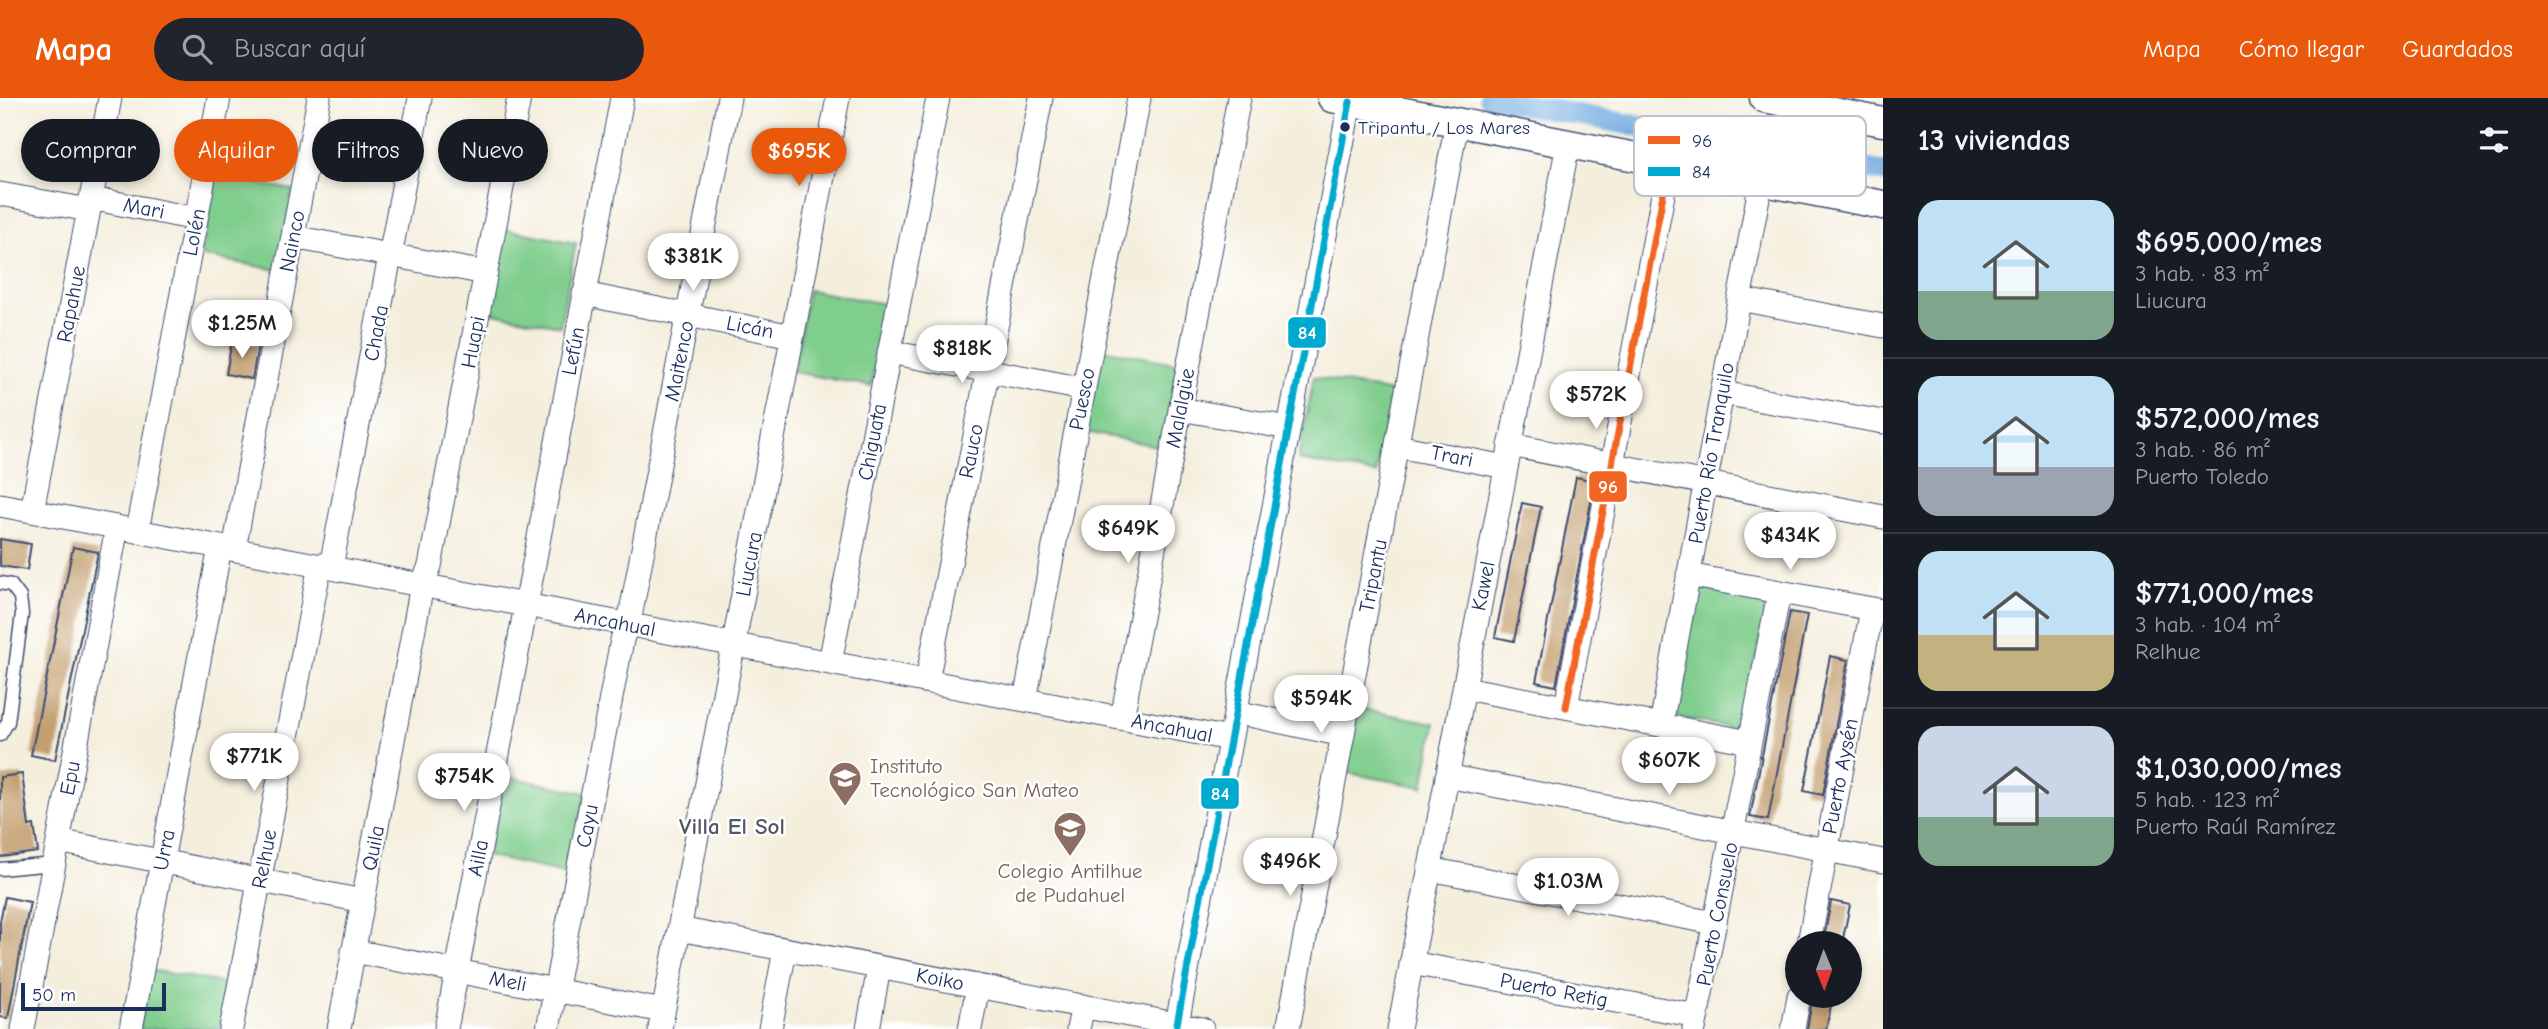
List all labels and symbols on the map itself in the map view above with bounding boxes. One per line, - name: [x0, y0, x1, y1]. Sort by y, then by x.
- legend: [1634, 116, 1866, 196]
- place label: Tripantu / Los Mares: [1358, 117, 1530, 139]
- marker: Tripantu / Los Mares: [1338, 120, 1352, 134]
- pin: $695K: [750, 129, 848, 188]
- text: 96: [1692, 130, 1712, 152]
- text: 84: [1692, 161, 1711, 183]
- street label: Mari: [121, 192, 167, 224]
- street label: Lolén: [178, 206, 210, 258]
- street label: Nainco: [274, 208, 310, 274]
- pin: $381K: [644, 234, 742, 293]
- street label: Rapahue: [52, 264, 90, 344]
- pin: $1.25M: [185, 300, 299, 360]
- street label: Chada: [359, 303, 393, 363]
- street label: Licán: [724, 311, 776, 343]
- street label: Huapi: [456, 314, 490, 370]
- line badge: 84: [1287, 316, 1327, 349]
- street label: Maitenco: [659, 318, 699, 404]
- text: 84: [1298, 322, 1316, 344]
- street label: Lefún: [557, 325, 589, 377]
- pin: $818K: [913, 326, 1011, 385]
- street label: Puerto Río Tranquilo: [1683, 360, 1739, 546]
- street label: Puesco: [1064, 366, 1100, 432]
- street label: Malalgüe: [1161, 366, 1199, 450]
- pin: $572K: [1547, 372, 1645, 431]
- street label: Chiguata: [853, 401, 891, 483]
- street label: Rauco: [954, 422, 988, 480]
- street label: Trari: [1429, 440, 1475, 472]
- line badge: 96: [1588, 470, 1628, 503]
- text: 96: [1598, 476, 1618, 498]
- pin: $649K: [1079, 505, 1177, 565]
- pin: $434K: [1741, 512, 1839, 572]
- street label: Liucura: [731, 530, 767, 598]
- street label: Tripantu: [1354, 537, 1392, 615]
- street label: Kawel: [1466, 559, 1500, 613]
- street label: Ancahual: [572, 602, 658, 642]
- pin: $594K: [1272, 676, 1370, 735]
- street label: Ancahual: [1129, 708, 1215, 748]
- street label: Puerto Aysén: [1817, 716, 1863, 836]
- pin: $771K: [205, 734, 303, 793]
- pin: $607K: [1620, 738, 1718, 797]
- pin: $754K: [415, 754, 513, 813]
- place label: Instituto Tecnológico San Mateo: [870, 754, 1079, 802]
- street label: Epu: [55, 759, 85, 797]
- school or university icon: Instituto Tecnológico San Mateo: [826, 759, 864, 808]
- line badge: 84: [1200, 777, 1240, 810]
- text: 84: [1211, 783, 1229, 805]
- street label: Cayu: [571, 802, 603, 850]
- school or university icon: Colegio Antilhue de Pudahuel: [1051, 809, 1089, 858]
- district label: Villa El Sol: [679, 813, 785, 840]
- street label: Quila: [357, 823, 389, 873]
- street label: Urra: [148, 827, 180, 873]
- street label: Relhue: [247, 827, 281, 891]
- street label: Ailla: [463, 838, 493, 878]
- pin: $496K: [1241, 838, 1339, 898]
- street label: Puerto Consuelo: [1691, 840, 1743, 988]
- pin: $1.03M: [1511, 858, 1625, 918]
- place label: Colegio Antilhue de Pudahuel: [998, 859, 1142, 907]
- north arrow: [1785, 931, 1862, 1008]
- street label: Koiko: [914, 963, 966, 995]
- street label: Meli: [487, 966, 529, 996]
- street label: Puerto Retig: [1498, 968, 1610, 1012]
- scale bar: [21, 980, 166, 1012]

